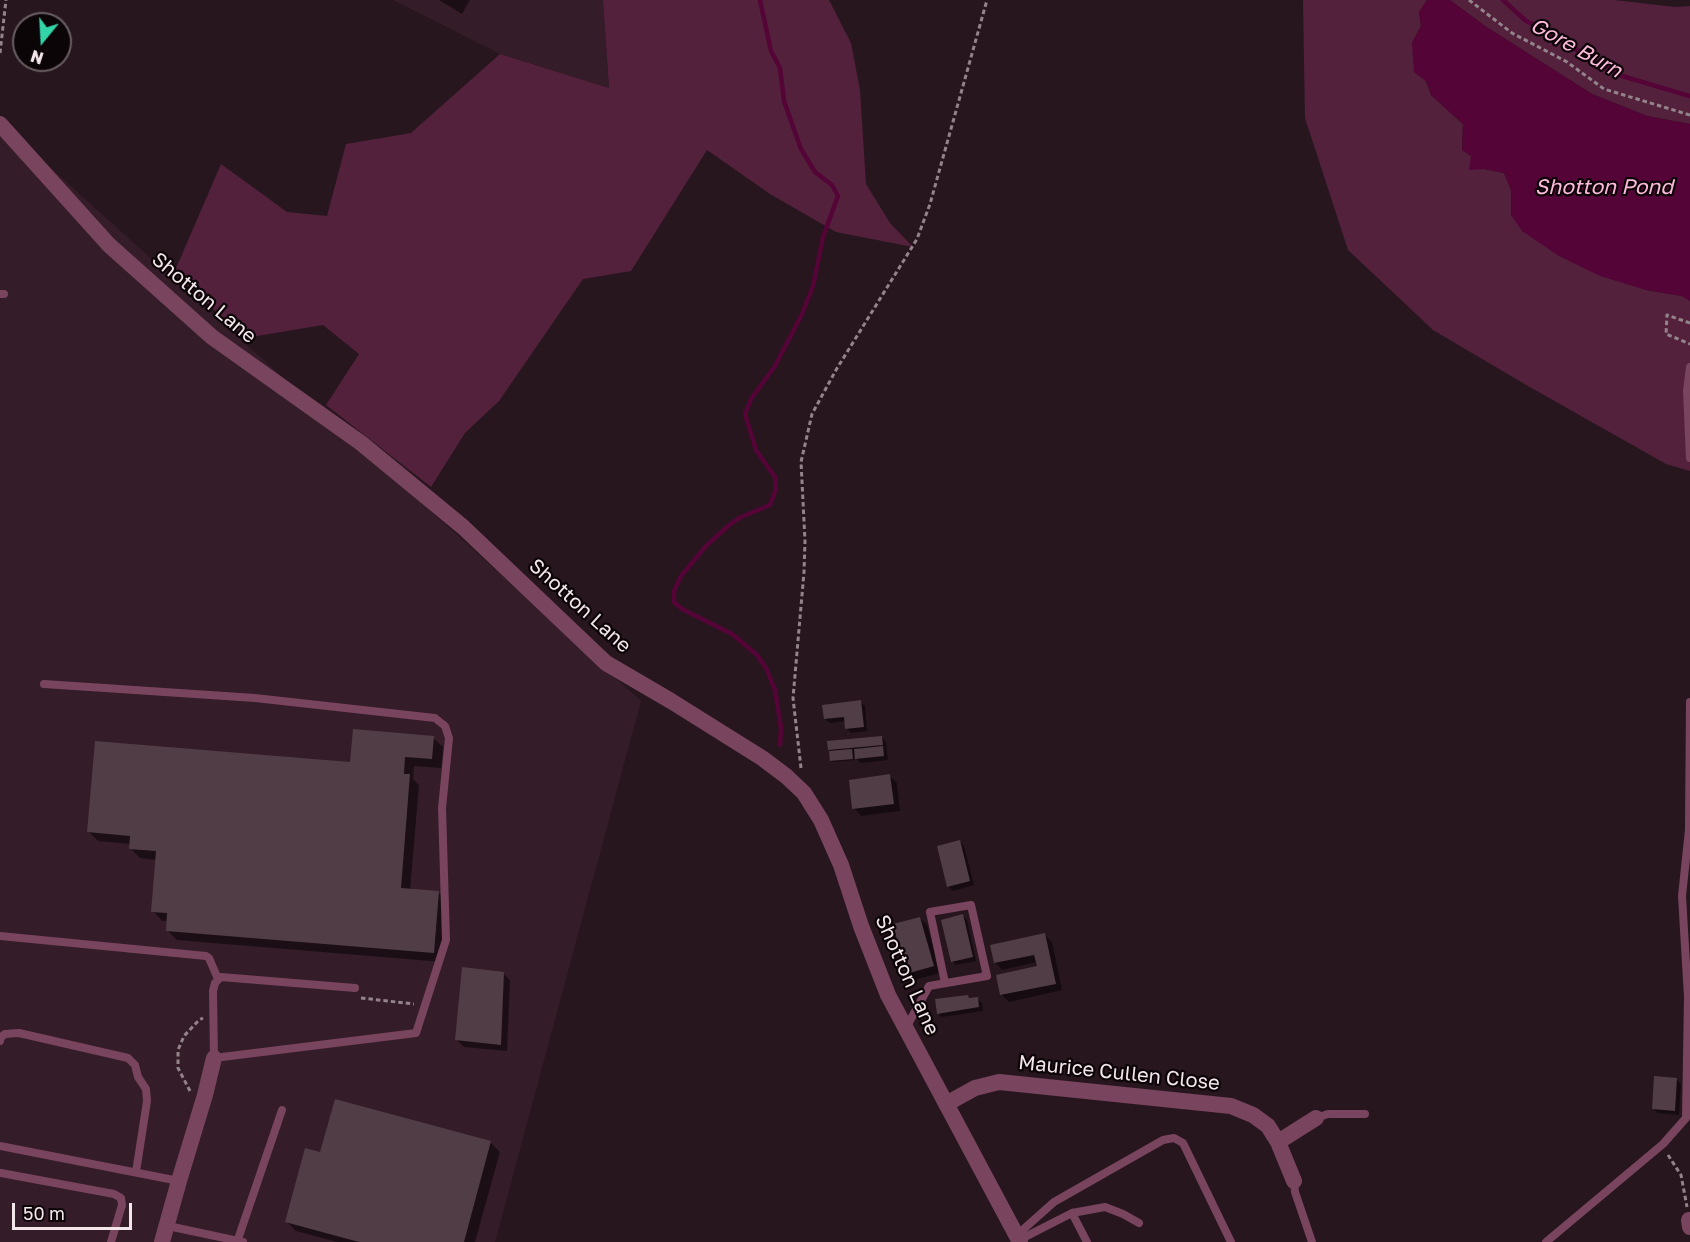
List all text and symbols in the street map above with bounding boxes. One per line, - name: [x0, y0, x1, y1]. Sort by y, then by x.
- north arrow: [12, 12, 72, 72]
- water label: Gore Burn: [1526, 13, 1626, 83]
- text: N: [28, 46, 46, 69]
- water label: Shotton Pond: [1535, 174, 1673, 200]
- street label: Shotton Lane: [147, 247, 261, 349]
- street label: Shotton Lane: [524, 554, 636, 658]
- street label: Shotton Lane: [870, 911, 944, 1039]
- street label: Maurice Cullen Close: [1017, 1050, 1221, 1096]
- scale bar: [15, 1191, 135, 1229]
- text: 50 m: [23, 1202, 65, 1224]

